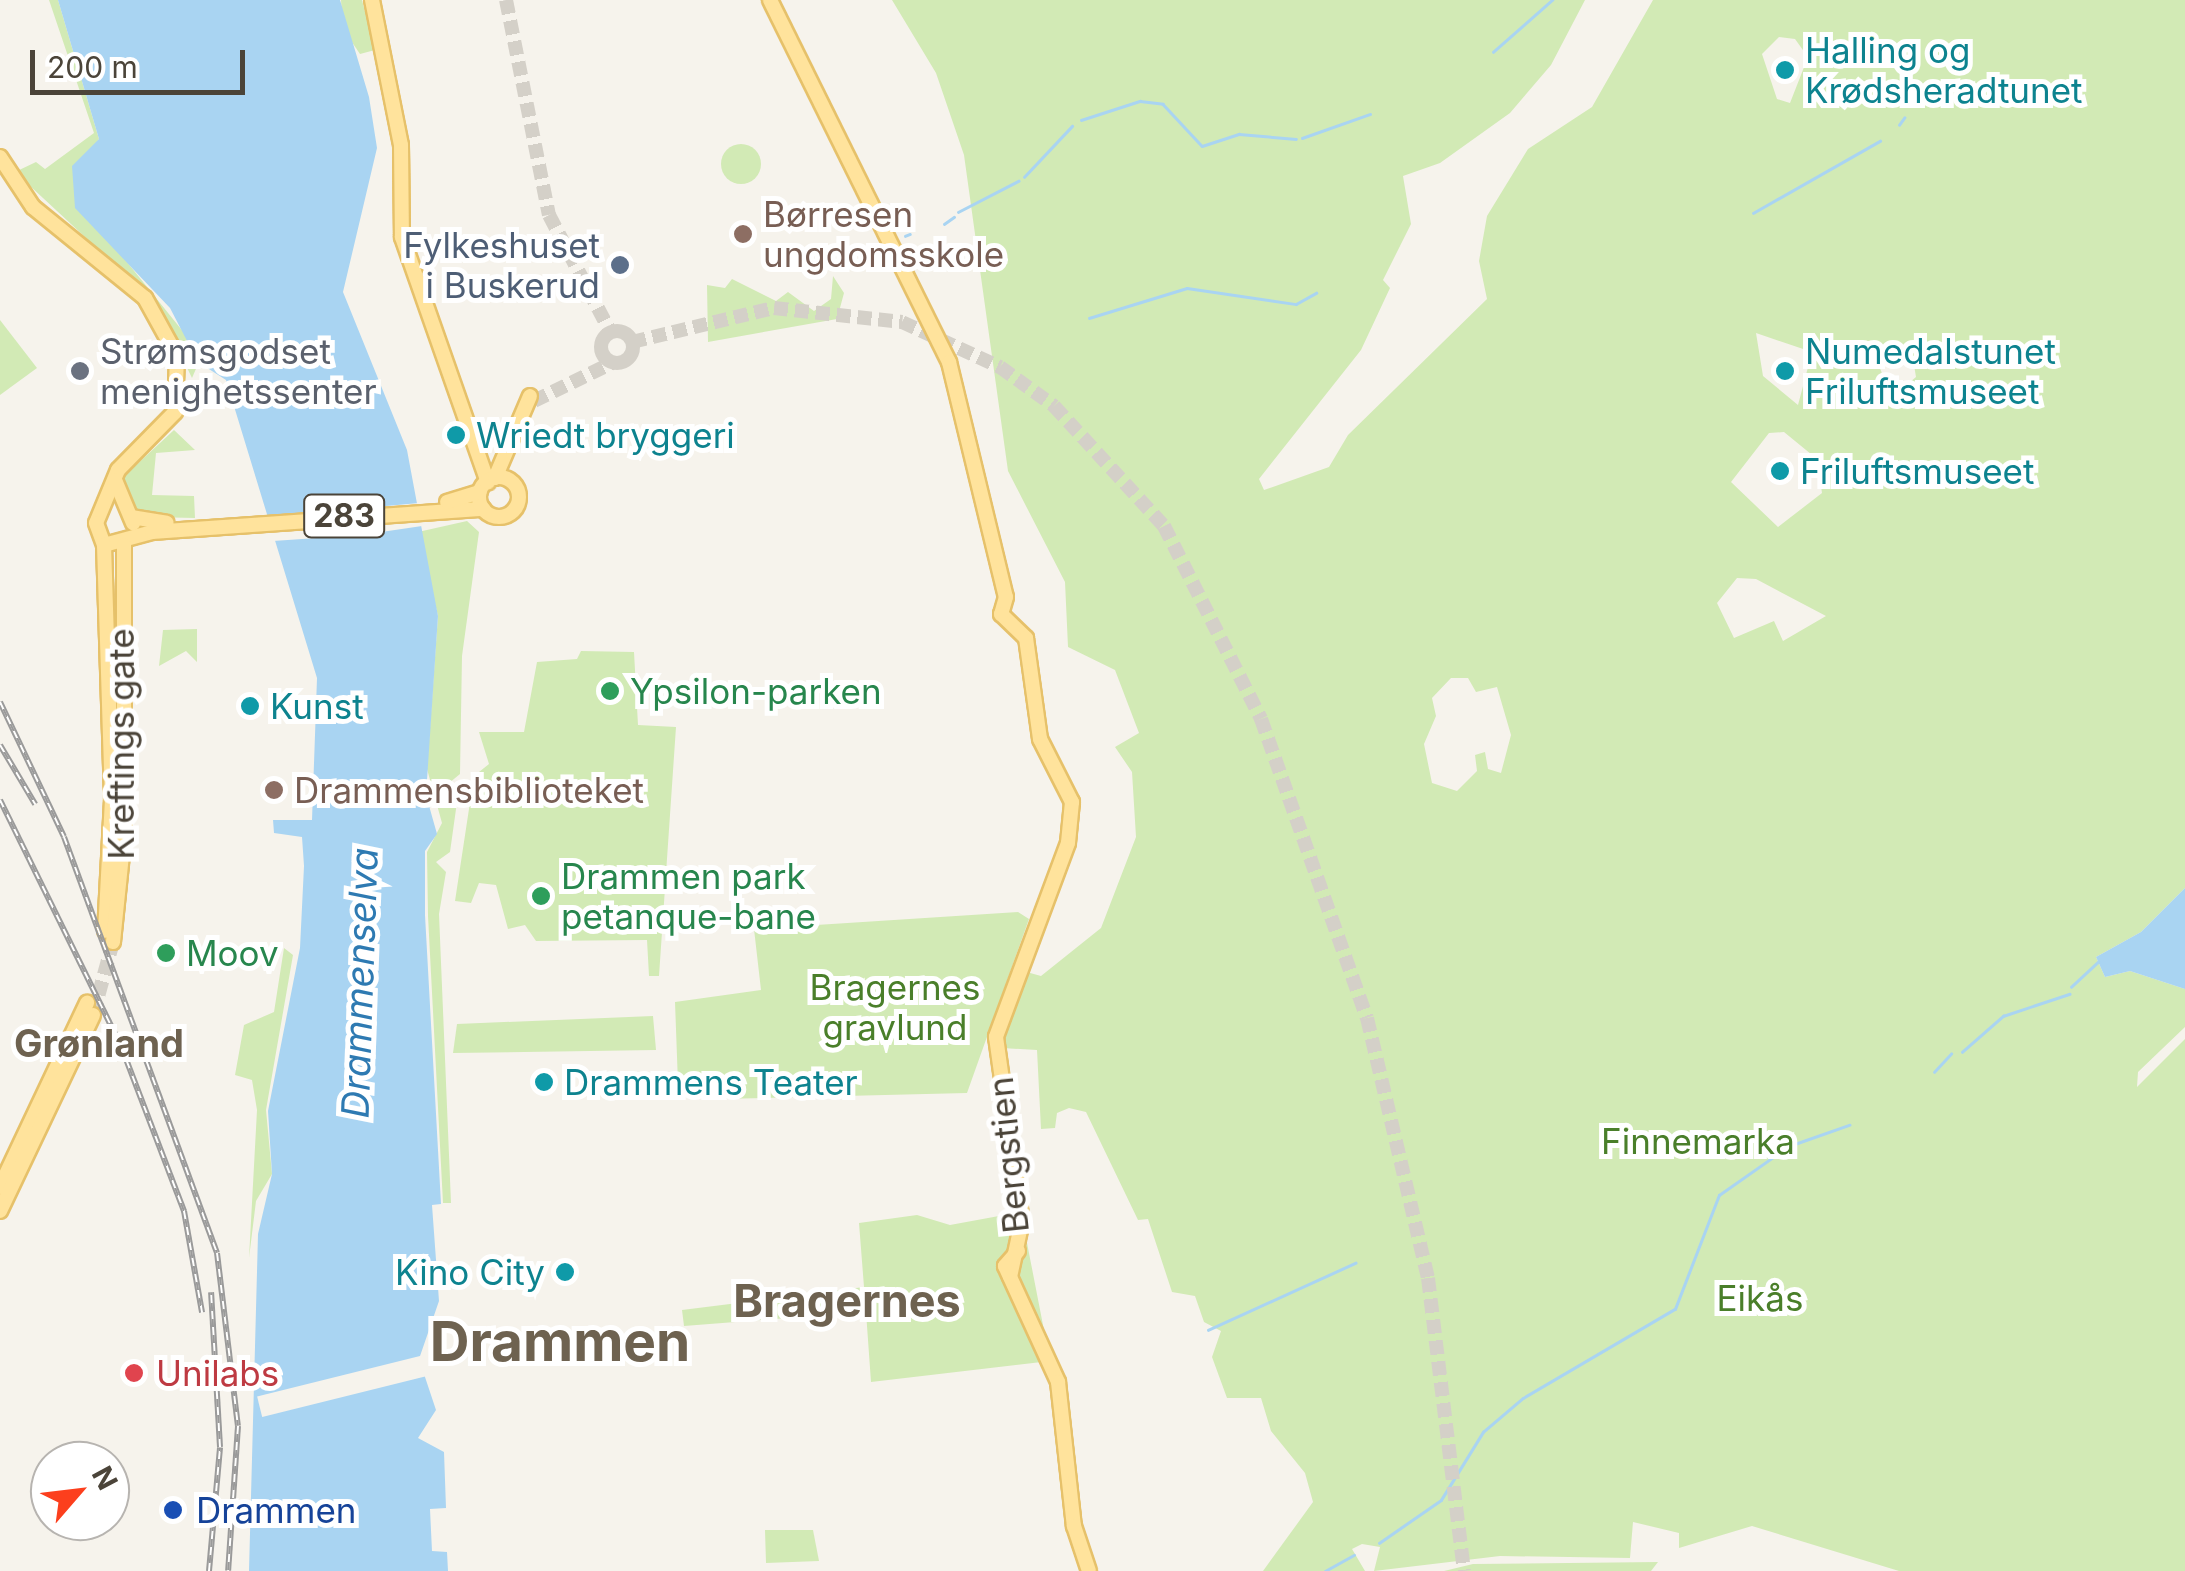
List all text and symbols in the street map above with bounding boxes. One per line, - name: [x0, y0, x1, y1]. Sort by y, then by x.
- place label: Halling og Krødsheradtunet: [1805, 29, 2083, 111]
- scale bar: [35, 30, 250, 92]
- text: 200 m: [47, 49, 138, 85]
- marker: Halling og Krødsheradtunet: [1774, 59, 1796, 81]
- place label: Børresen ungdomsskole: [763, 193, 1004, 275]
- marker: Børresen ungdomsskole: [732, 223, 754, 245]
- place label: Fylkeshuset i Buskerud: [403, 224, 600, 306]
- marker: Fylkeshuset i Buskerud: [609, 254, 631, 276]
- place label: Strømsgodset menighetssenter: [100, 330, 377, 412]
- place label: Numedalstunet Friluftsmuseet: [1805, 330, 2056, 412]
- marker: Strømsgodset menighetssenter: [69, 360, 91, 382]
- marker: Numedalstunet Friluftsmuseet: [1774, 360, 1796, 382]
- place label: Wriedt bryggeri: [476, 414, 735, 456]
- marker: Wriedt bryggeri: [445, 424, 467, 446]
- place label: Friluftsmuseet: [1800, 450, 2034, 492]
- marker: Friluftsmuseet: [1769, 460, 1791, 482]
- road number: 283: [302, 489, 386, 543]
- street label: Kreftings gate: [100, 628, 142, 860]
- place label: Ypsilon-parken: [630, 670, 882, 712]
- marker: Ypsilon-parken: [599, 680, 621, 702]
- place label: Kunst: [270, 685, 364, 727]
- marker: Kunst: [239, 695, 261, 717]
- place label: Drammensbiblioteket: [294, 769, 644, 811]
- marker: Drammensbiblioteket: [263, 779, 285, 801]
- water label: Drammenselva: [332, 847, 388, 1119]
- place label: Drammen park petanque-bane: [561, 855, 816, 937]
- marker: Drammen park petanque-bane: [530, 885, 552, 907]
- place label: Moov: [186, 932, 279, 974]
- marker: Moov: [155, 942, 177, 964]
- park label: Bragernes gravlund: [810, 966, 980, 1048]
- district label: Grønland: [14, 1021, 184, 1067]
- place label: Drammens Teater: [564, 1061, 858, 1103]
- marker: Drammens Teater: [533, 1071, 555, 1093]
- street label: Bergstien: [979, 1075, 1037, 1235]
- park label: Finnemarka: [1601, 1120, 1795, 1162]
- place label: Kino City: [395, 1251, 545, 1293]
- marker: Kino City: [554, 1261, 576, 1283]
- district label: Bragernes: [733, 1274, 961, 1328]
- park label: Eikås: [1717, 1277, 1803, 1319]
- district label: Drammen: [430, 1309, 690, 1375]
- place label: Unilabs: [156, 1352, 279, 1394]
- marker: Unilabs: [121, 1360, 147, 1386]
- north arrow: [30, 1441, 130, 1541]
- text: N: [85, 1460, 125, 1495]
- place label: Drammen: [196, 1489, 356, 1531]
- marker: Drammen: [160, 1497, 186, 1523]

